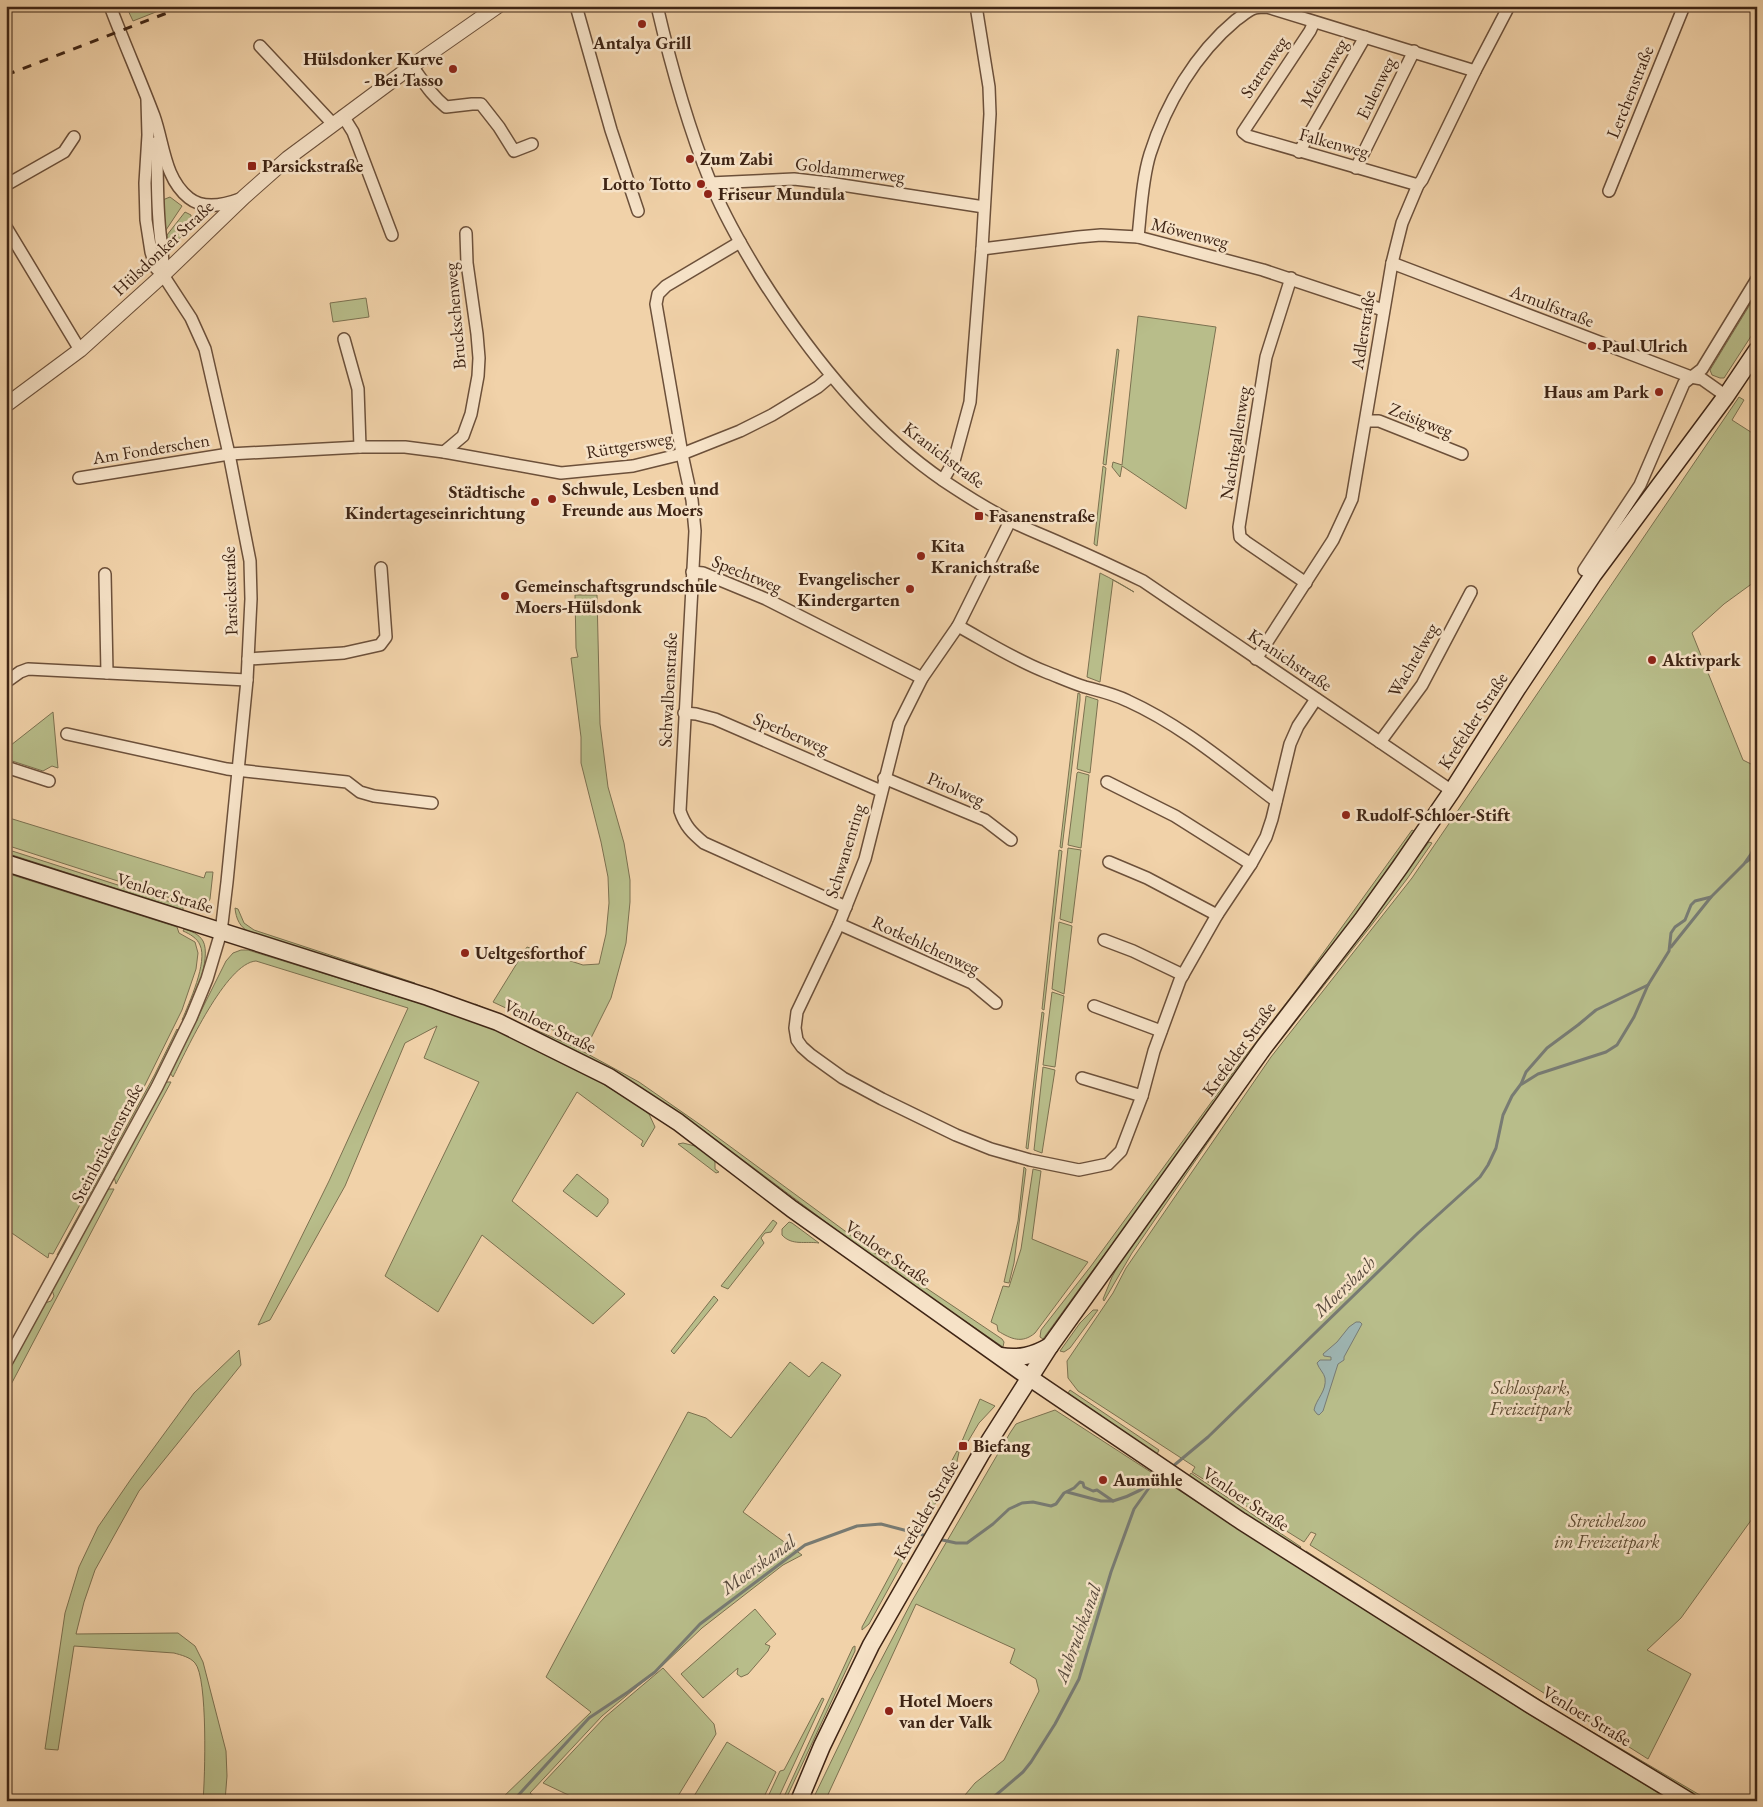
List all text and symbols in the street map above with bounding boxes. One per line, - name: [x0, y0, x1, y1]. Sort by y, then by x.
- marker: Antalya Grill: [636, 18, 648, 30]
- place label: Antalya Grill: [592, 31, 691, 54]
- street label: Starenweg: [1234, 31, 1293, 102]
- street label: Meisenweg: [1295, 34, 1353, 111]
- street label: Lerchenstraße: [1601, 42, 1658, 141]
- place label: Hülsdonker Kurve - Bei Tasso: [303, 47, 443, 91]
- street label: Eulenweg: [1351, 53, 1401, 123]
- marker: Hülsdonker Kurve - Bei Tasso: [447, 63, 459, 75]
- street label: Falkenweg: [1297, 122, 1372, 163]
- place label: Zum Zabi: [700, 147, 774, 170]
- street label: Goldammerweg: [794, 151, 906, 188]
- marker: Zum Zabi: [684, 153, 696, 165]
- place label: Parsickstraße: [262, 154, 364, 177]
- marker: Parsickstraße: [246, 160, 258, 172]
- place label: Lotto Totto: [602, 172, 691, 195]
- marker: Lotto Totto: [695, 178, 707, 190]
- place label: Friseur Mundula: [718, 182, 845, 205]
- marker: Friseur Mundula: [702, 188, 714, 200]
- street label: Hülsdonker Straße: [107, 195, 218, 300]
- street label: Möwenweg: [1149, 212, 1231, 253]
- street label: Bruckschenweg: [438, 262, 471, 370]
- street label: Arnulfstraße: [1506, 279, 1598, 332]
- street label: Adlerstraße: [1345, 289, 1380, 372]
- place label: Paul Ulrich: [1602, 334, 1688, 357]
- marker: Paul Ulrich: [1586, 340, 1598, 352]
- place label: Haus am Park: [1544, 380, 1650, 403]
- street label: Nachtigallenweg: [1214, 384, 1255, 501]
- marker: Haus am Park: [1653, 386, 1665, 398]
- street label: Zeisigweg: [1386, 397, 1457, 442]
- street label: Kranichstraße: [899, 416, 990, 493]
- street label: Rüttgersweg: [584, 426, 674, 463]
- street label: Am Fonderschen: [90, 428, 212, 469]
- place label: Schwule, Lesben und Freunde aus Moers: [562, 477, 719, 521]
- place label: Städtische Kindertageseinrichtung: [345, 480, 526, 524]
- marker: Schwule, Lesben und Freunde aus Moers: [546, 493, 558, 505]
- marker: Städtische Kindertageseinrichtung: [529, 496, 541, 508]
- place label: Fasanenstraße: [989, 504, 1096, 527]
- marker: Fasanenstraße: [973, 510, 985, 522]
- place label: Kita Kranichstraße: [931, 534, 1040, 578]
- street label: Parsickstraße: [216, 546, 243, 636]
- street label: Spechtweg: [709, 549, 786, 598]
- marker: Kita Kranichstraße: [915, 550, 927, 562]
- place label: Evangelischer Kindergarten: [797, 567, 901, 611]
- place label: Gemeinschaftsgrundschule Moers-Hülsdonk: [515, 574, 717, 618]
- marker: Evangelischer Kindergarten: [904, 583, 916, 595]
- marker: Gemeinschaftsgrundschule Moers-Hülsdonk: [499, 590, 511, 602]
- street label: Wachtelweg: [1382, 618, 1443, 701]
- street label: Kranichstraße: [1244, 623, 1337, 696]
- street label: Schwalbenstraße: [653, 632, 682, 748]
- place label: Aktivpark: [1661, 648, 1742, 671]
- marker: Aktivpark: [1646, 654, 1658, 666]
- street label: Krefelder Straße: [1433, 668, 1512, 774]
- street label: Sperberweg: [750, 706, 833, 759]
- street label: Pirolweg: [924, 766, 988, 811]
- street label: Schwanenring: [819, 801, 870, 901]
- place label: Rudolf-Schloer-Stift: [1356, 803, 1510, 826]
- marker: Rudolf-Schloer-Stift: [1340, 809, 1352, 821]
- street label: Venloer Straße: [114, 867, 216, 918]
- street label: Rotkehlchenweg: [869, 910, 984, 980]
- place label: Ueltgesforthof: [475, 941, 587, 964]
- marker: Ueltgesforthof: [459, 947, 471, 959]
- street label: Venloer Straße: [500, 993, 600, 1058]
- street label: Krefelder Straße: [1197, 997, 1281, 1100]
- street label: Steinbrückenstraße: [65, 1079, 148, 1207]
- street label: Venloer Straße: [841, 1214, 936, 1291]
- water label: Moersbach: [1307, 1250, 1381, 1323]
- park label: Schlosspark, Freizeitpark: [1489, 1376, 1572, 1421]
- place label: Biefang: [973, 1434, 1031, 1457]
- marker: Biefang: [957, 1440, 969, 1452]
- street label: Krefelder Straße: [888, 1456, 963, 1564]
- street label: Venloer Straße: [1198, 1461, 1294, 1536]
- place label: Aumühle: [1112, 1468, 1183, 1491]
- marker: Aumühle: [1097, 1474, 1109, 1486]
- park label: Streichelzoo im Freizeitpark: [1554, 1509, 1660, 1554]
- water label: Moerskanal: [715, 1528, 801, 1601]
- water label: Aubruchkanal: [1047, 1580, 1107, 1688]
- street label: Venloer Straße: [1538, 1680, 1636, 1751]
- place label: Hotel Moers van der Valk: [899, 1689, 993, 1733]
- marker: Hotel Moers van der Valk: [883, 1705, 895, 1717]

